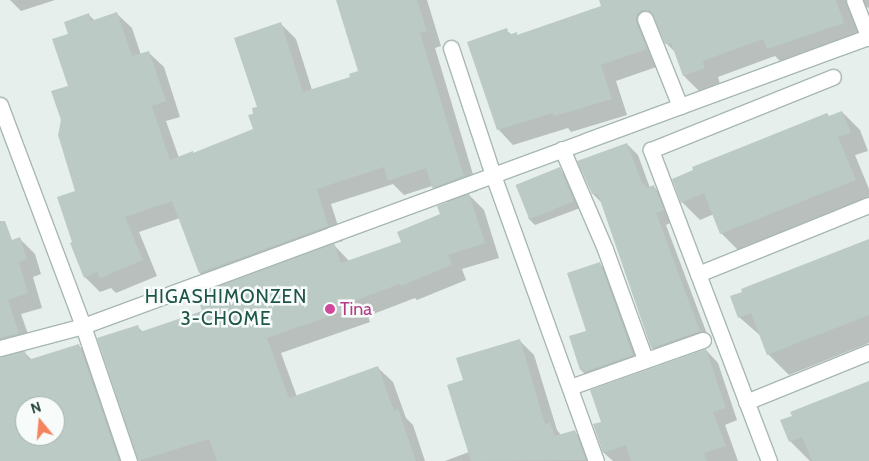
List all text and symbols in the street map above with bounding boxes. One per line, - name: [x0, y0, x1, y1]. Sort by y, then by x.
- district label: HIGASHIMONZEN 3-CHOME: [143, 286, 309, 330]
- place label: Tina: [340, 298, 372, 320]
- marker: Tina: [324, 303, 336, 315]
- north arrow: [15, 396, 65, 446]
- text: N: [29, 398, 43, 418]

